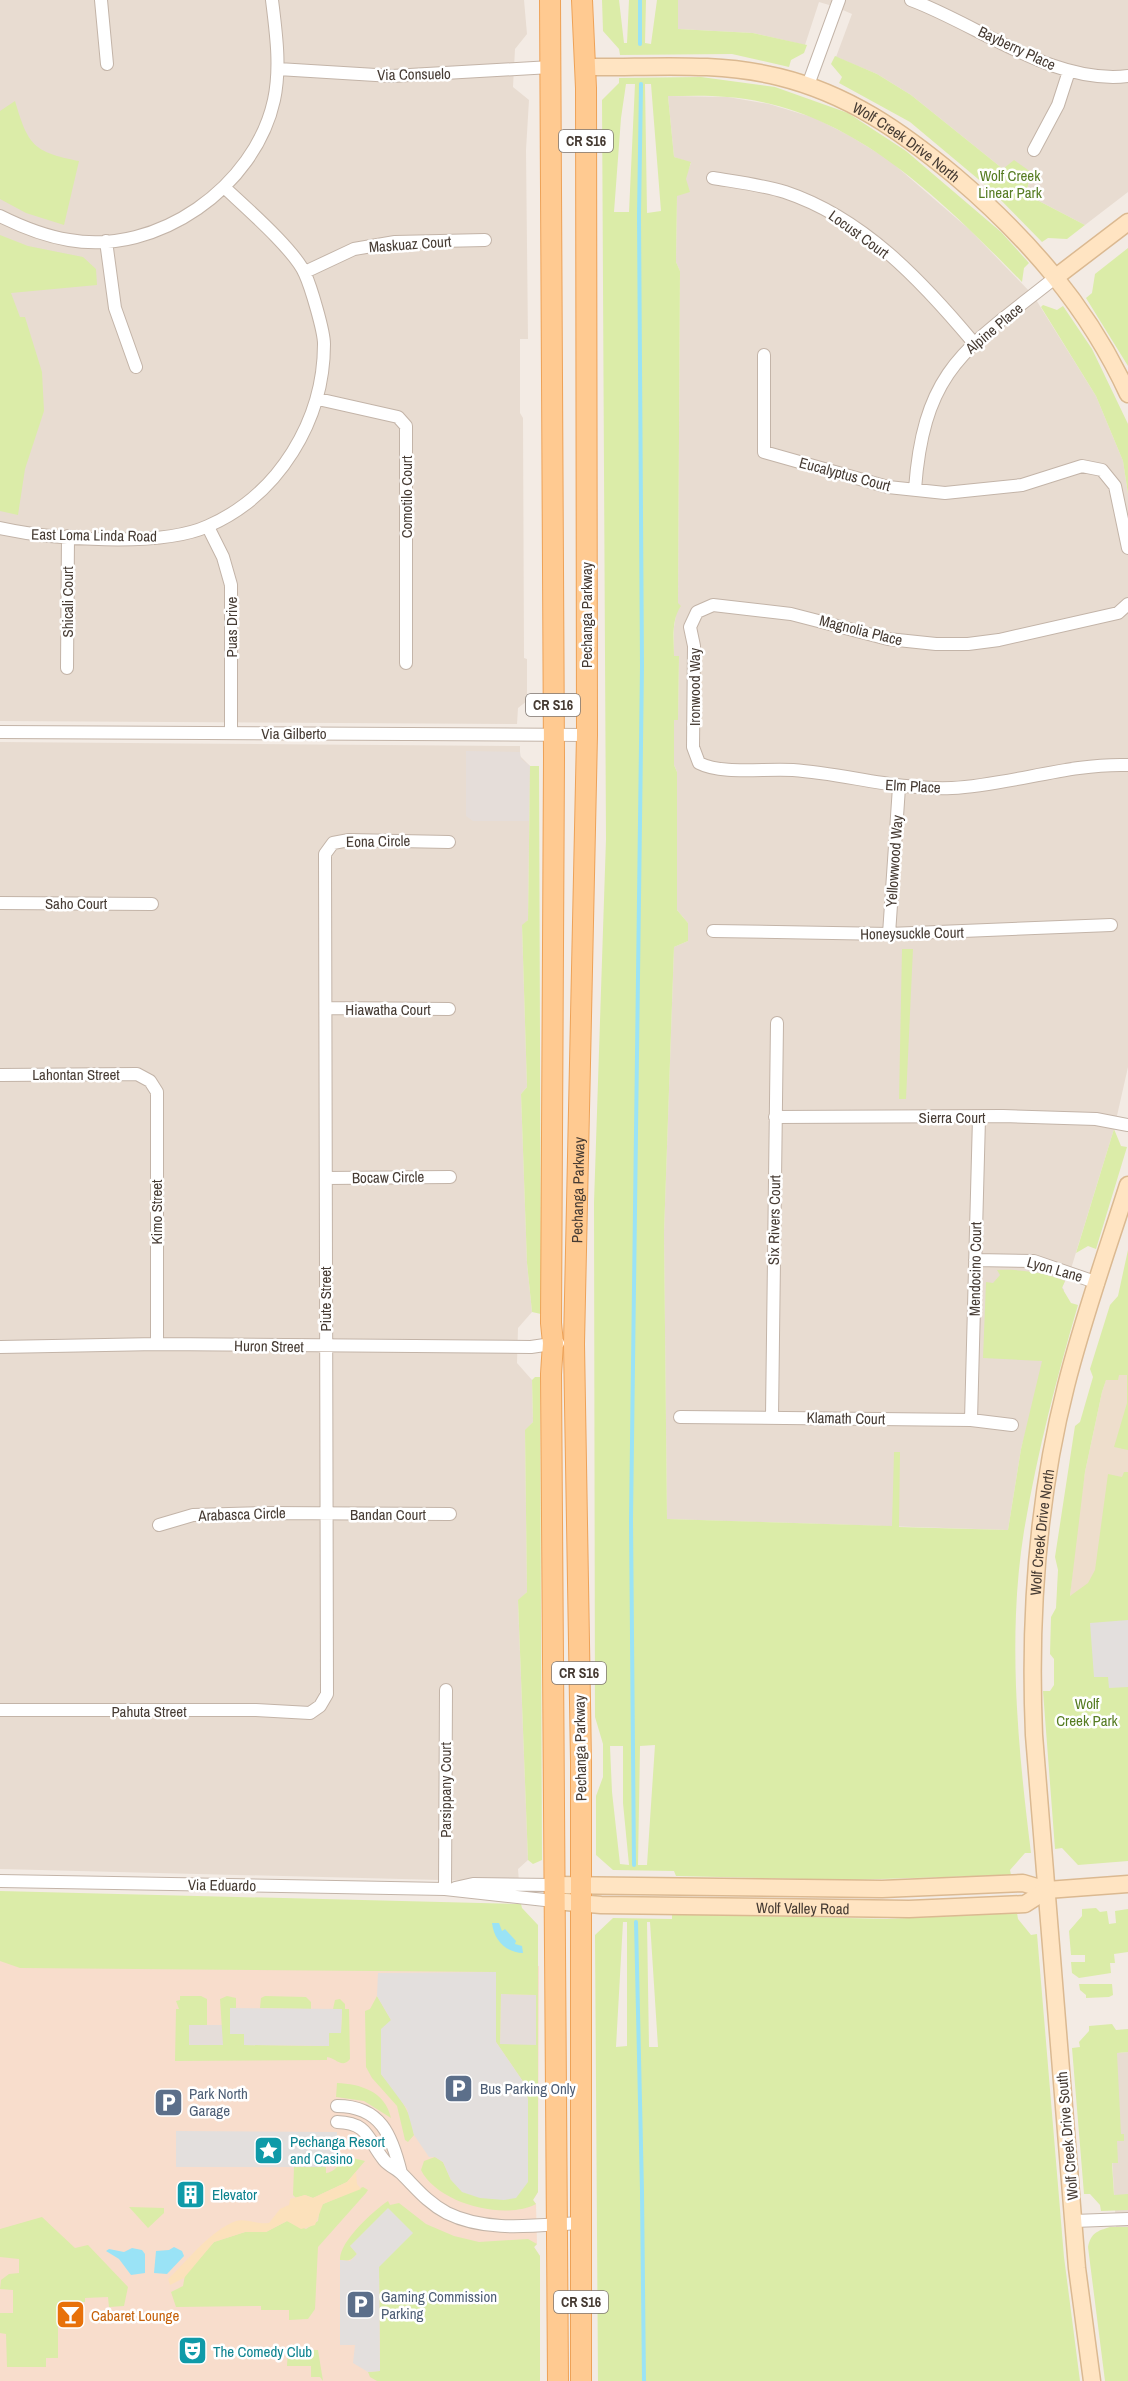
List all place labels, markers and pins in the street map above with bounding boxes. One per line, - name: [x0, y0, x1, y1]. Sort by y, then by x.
- parking icon: Bus Parking Only: [443, 2072, 475, 2104]
- place label: Bus Parking Only: [480, 2078, 577, 2099]
- place label: Park North Garage: [189, 2083, 248, 2121]
- parking icon: Park North Garage: [152, 2086, 184, 2118]
- place label: Pechanga Resort and Casino: [290, 2131, 386, 2169]
- place icon: Pechanga Resort and Casino: [253, 2134, 285, 2166]
- building icon: Elevator: [175, 2178, 207, 2210]
- place label: Elevator: [212, 2184, 257, 2205]
- place label: Gaming Commission Parking: [381, 2286, 497, 2324]
- parking icon: Gaming Commission Parking: [344, 2289, 376, 2321]
- bar icon: Cabaret Lounge: [54, 2299, 86, 2331]
- place label: Cabaret Lounge: [91, 2305, 179, 2326]
- theatre icon: The Comedy Club: [176, 2335, 208, 2367]
- place label: The Comedy Club: [213, 2341, 312, 2362]

